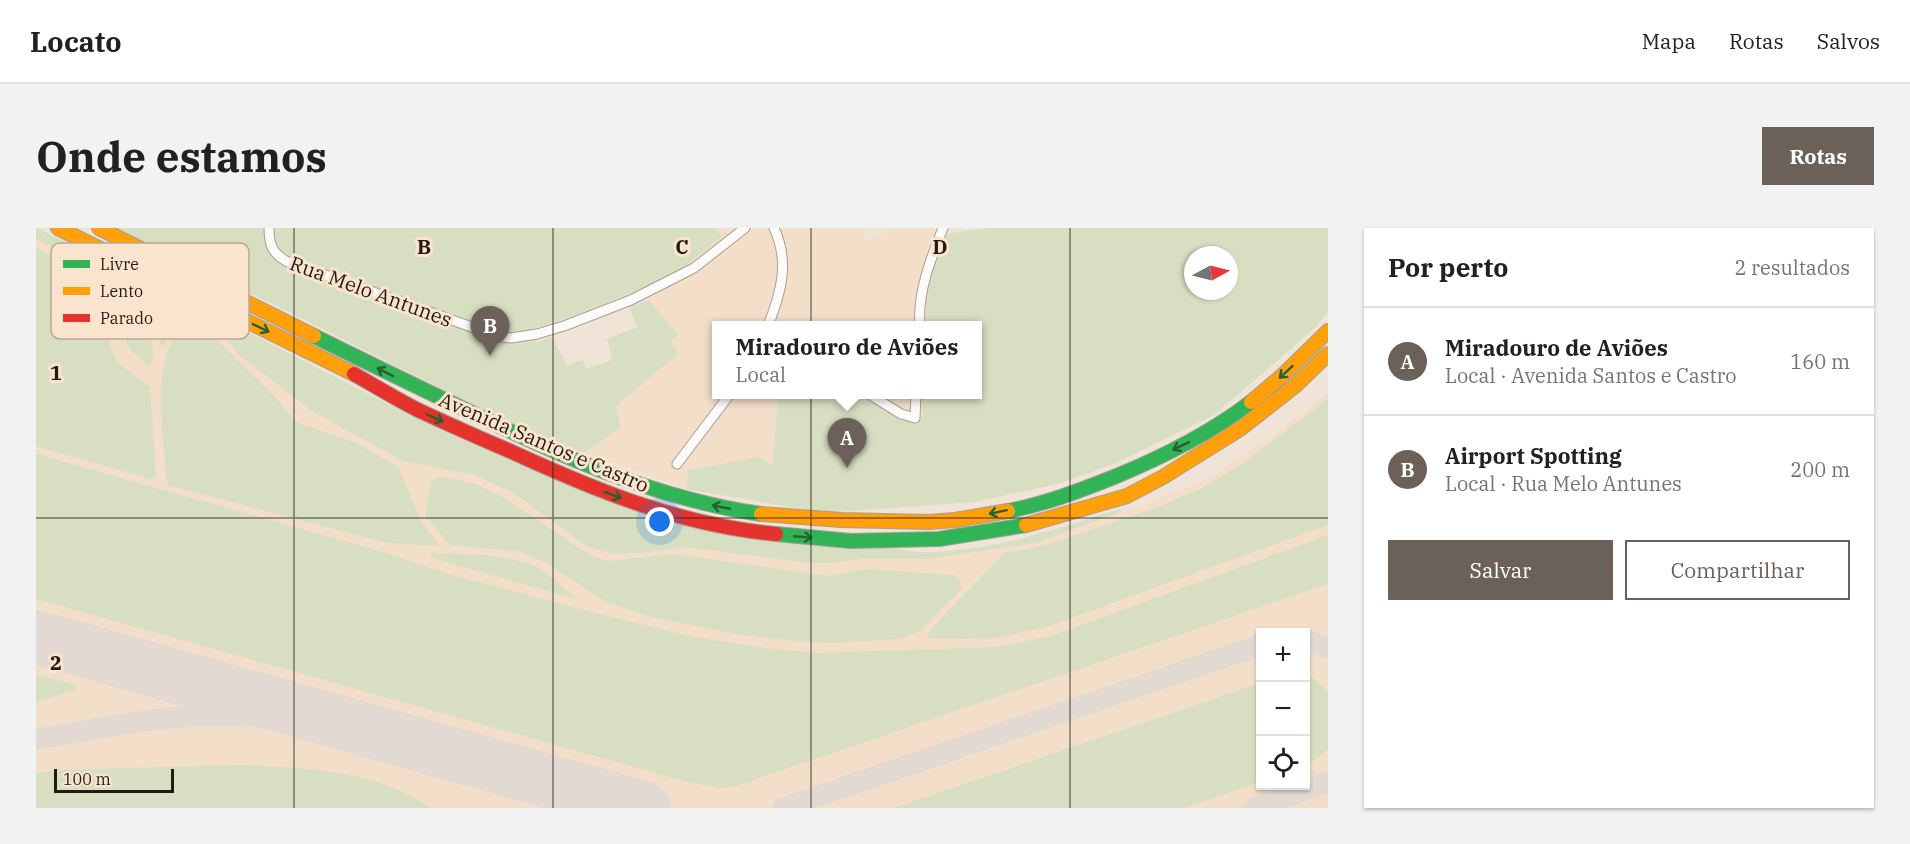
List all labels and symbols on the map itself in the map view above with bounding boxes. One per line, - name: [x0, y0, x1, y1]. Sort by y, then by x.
- text: B: [417, 233, 431, 260]
- text: C: [675, 233, 689, 260]
- text: D: [932, 233, 948, 260]
- legend: [51, 243, 249, 339]
- north arrow: [1184, 246, 1238, 300]
- street label: Rua Melo Antunes: [286, 249, 456, 333]
- text: Livre: [100, 254, 139, 274]
- text: Lento: [100, 281, 143, 301]
- pin: B: [470, 306, 510, 356]
- text: Parado: [100, 308, 153, 328]
- one-way arrow: [252, 323, 270, 335]
- text: 1: [50, 359, 62, 386]
- one-way arrow: [1279, 365, 1294, 379]
- one-way arrow: [377, 366, 395, 377]
- street label: Avenida Santos e Castro: [435, 386, 653, 498]
- one-way arrow: [425, 412, 443, 424]
- pin: A: [828, 418, 866, 468]
- one-way arrow: [1172, 440, 1190, 452]
- one-way arrow: [604, 490, 622, 501]
- one-way arrow: [712, 501, 731, 512]
- your location: [645, 507, 674, 536]
- one-way arrow: [989, 507, 1009, 518]
- one-way arrow: [793, 532, 812, 543]
- text: 2: [50, 649, 62, 676]
- scale bar: [54, 766, 174, 794]

